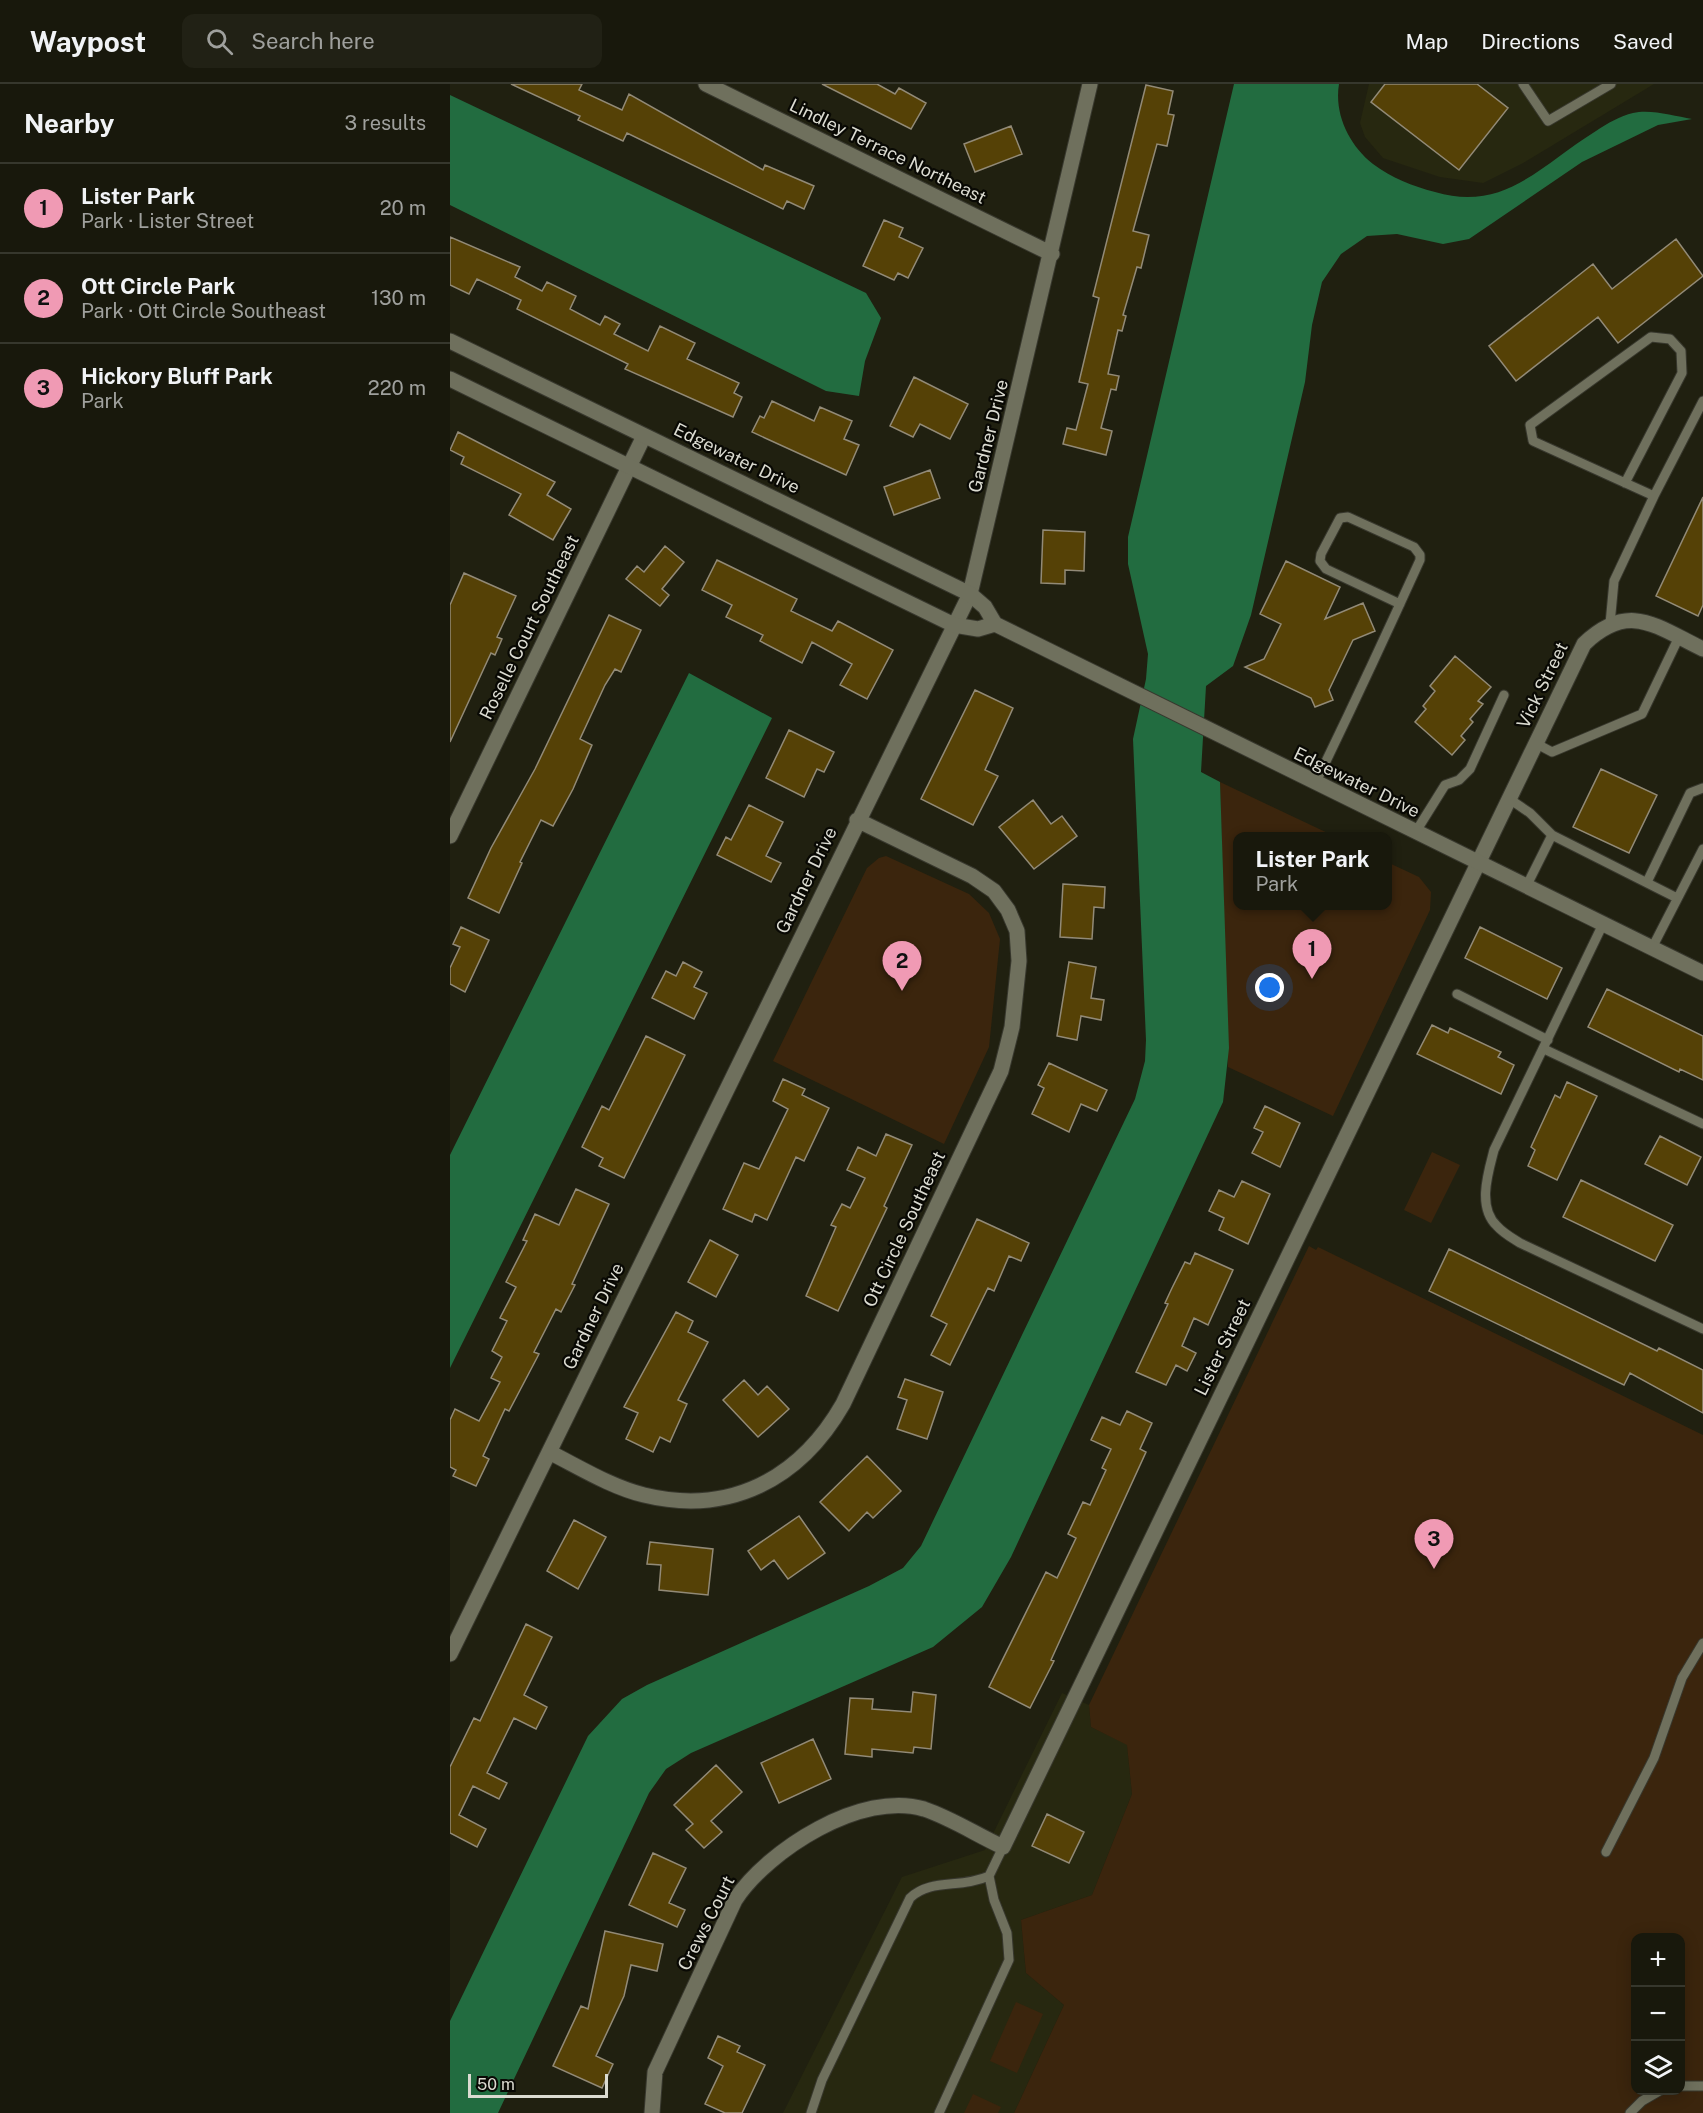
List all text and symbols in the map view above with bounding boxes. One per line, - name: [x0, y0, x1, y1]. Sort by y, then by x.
- search box: [182, 14, 602, 68]
- text: Waypost: [30, 25, 146, 58]
- icon: search: [203, 25, 236, 58]
- text: Search here: [251, 28, 375, 54]
- text: Map: [1406, 29, 1448, 54]
- text: Directions: [1481, 29, 1580, 54]
- text: Saved: [1613, 29, 1673, 54]
- street label: Lindley Terrace Northeast: [786, 94, 990, 208]
- text: Nearby: [24, 108, 114, 139]
- text: 3 results: [345, 111, 426, 135]
- text: Lister Park: [81, 183, 195, 209]
- text: 1: [39, 196, 48, 220]
- text: 20 m: [380, 196, 426, 220]
- text: Park · Lister Street: [81, 209, 254, 233]
- text: Ott Circle Park: [81, 273, 235, 299]
- text: 2: [37, 286, 50, 310]
- text: 130 m: [371, 286, 426, 310]
- text: Park · Ott Circle Southeast: [81, 299, 326, 323]
- text: Hickory Bluff Park: [81, 363, 273, 389]
- text: 3: [37, 376, 50, 400]
- text: 220 m: [368, 376, 426, 400]
- street label: Gardner Drive: [964, 377, 1012, 495]
- text: Park: [81, 389, 124, 413]
- street label: Edgewater Drive: [671, 418, 803, 498]
- street label: Roselle Court Southeast: [475, 531, 583, 723]
- street label: Vick Street: [1512, 638, 1572, 732]
- street label: Edgewater Drive: [1291, 742, 1423, 822]
- street label: Gardner Drive: [771, 823, 841, 937]
- popup: [1233, 832, 1392, 910]
- text: Lister Park: [1256, 846, 1369, 872]
- text: Park: [1256, 872, 1298, 896]
- pin: 1: [1292, 930, 1332, 979]
- pin: 2: [882, 942, 922, 991]
- your location: [1255, 973, 1284, 1002]
- street label: Ott Circle Southeast: [859, 1148, 949, 1310]
- street label: Gardner Drive: [558, 1259, 628, 1373]
- street label: Lister Street: [1190, 1295, 1254, 1399]
- pin: 3: [1414, 1520, 1454, 1569]
- street label: Crews Court: [673, 1872, 739, 1974]
- map controls: [1631, 1933, 1685, 2095]
- button: +: [1631, 1933, 1685, 1987]
- button: −: [1631, 1987, 1685, 2041]
- button: layers: [1631, 2041, 1685, 2095]
- scale bar: [468, 2071, 608, 2098]
- text: 50 m: [477, 2075, 515, 2094]

